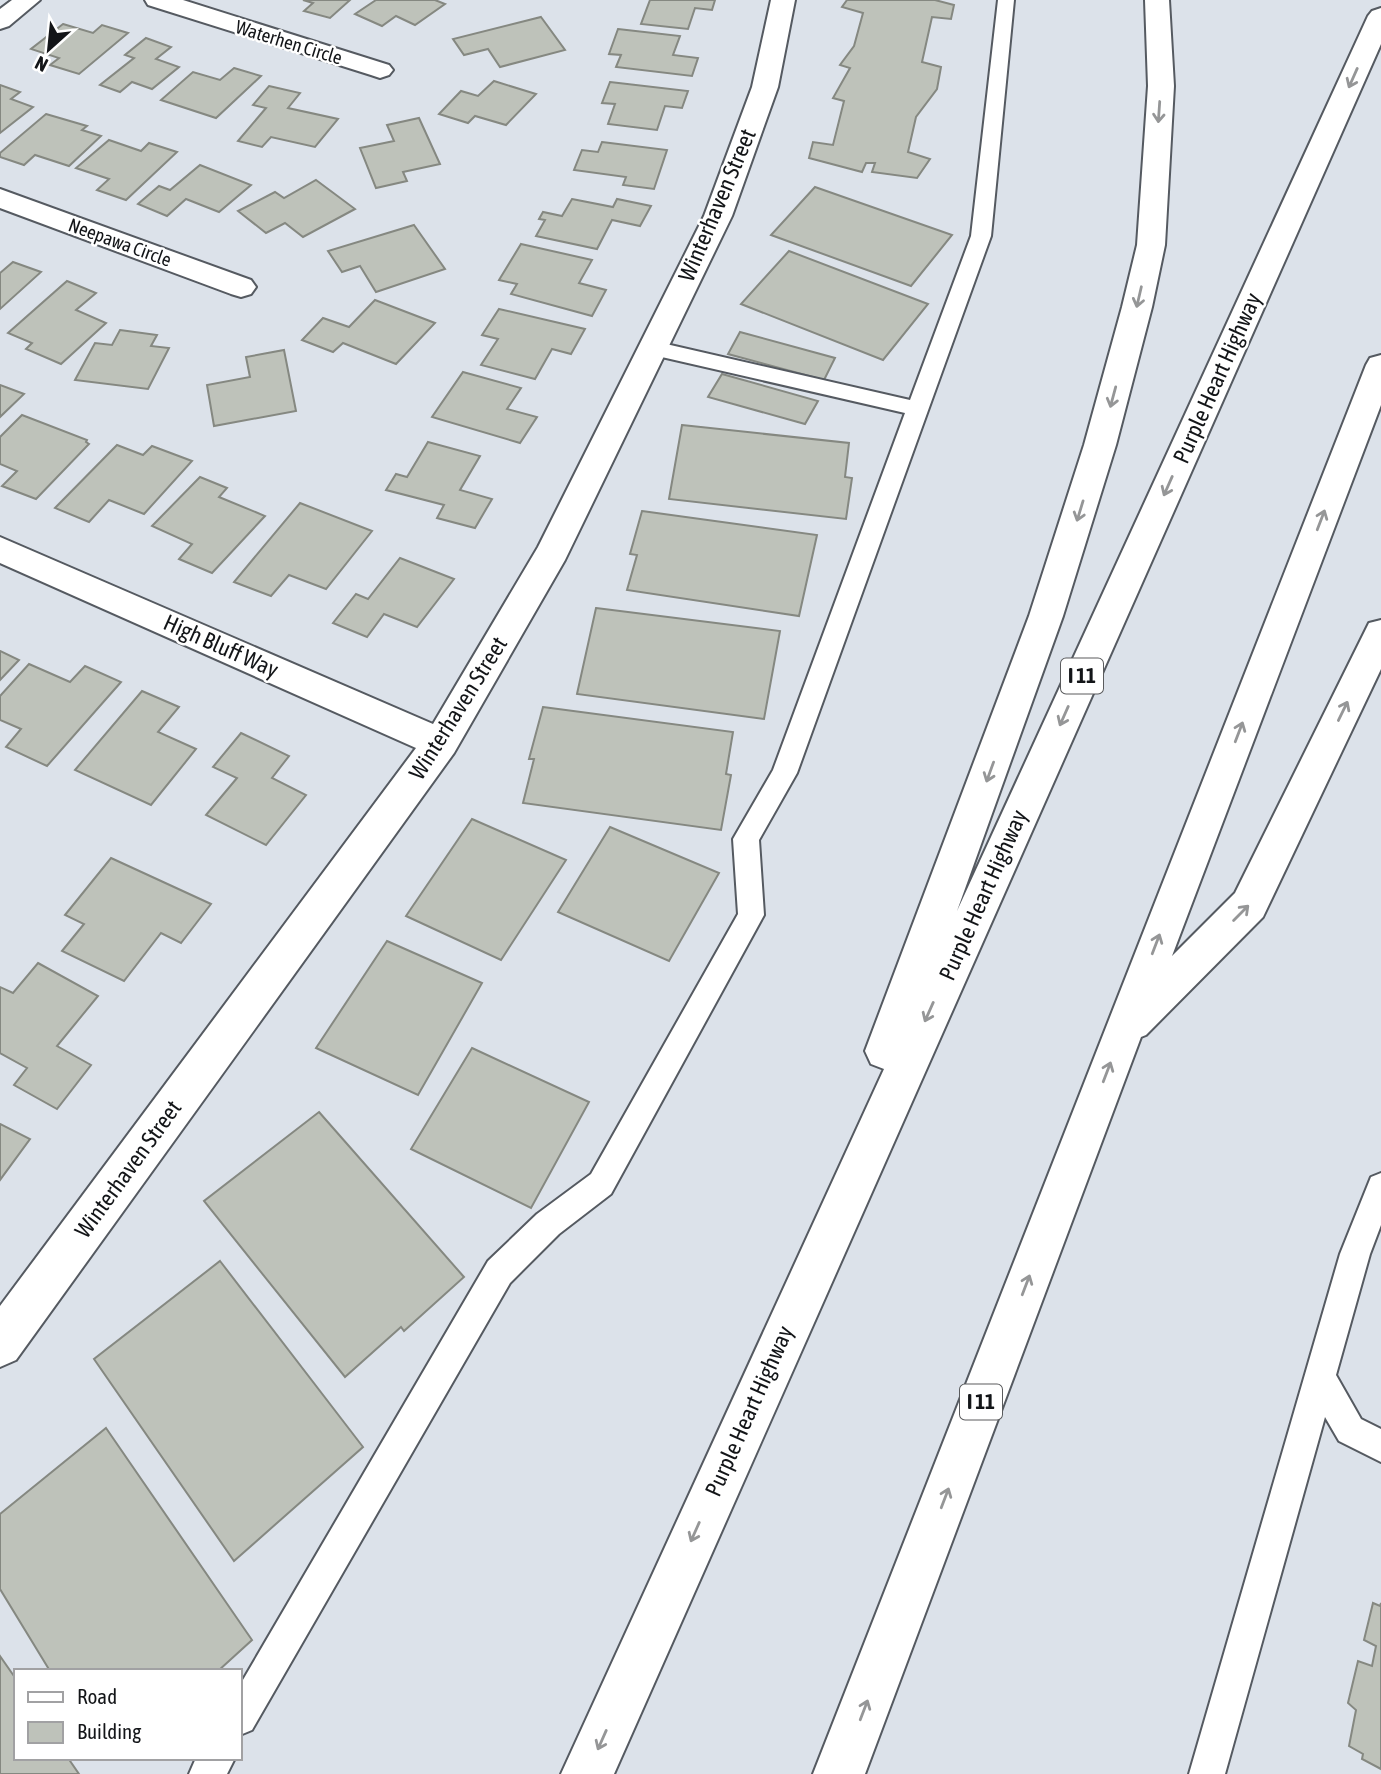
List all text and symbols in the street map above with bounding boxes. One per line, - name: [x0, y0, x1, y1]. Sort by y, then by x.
- north arrow: [14, 14, 84, 84]
- street label: Waterhen Circle: [233, 15, 345, 69]
- text: N: [31, 52, 51, 76]
- one-way arrow: [1346, 67, 1359, 88]
- one-way arrow: [1152, 100, 1165, 122]
- street label: Winterhaven Street: [673, 125, 761, 285]
- street label: Neepawa Circle: [66, 213, 174, 271]
- one-way arrow: [1132, 285, 1145, 308]
- street label: Purple Heart Highway: [1168, 289, 1266, 467]
- one-way arrow: [1106, 385, 1119, 408]
- one-way arrow: [1161, 475, 1174, 496]
- one-way arrow: [1073, 499, 1086, 521]
- one-way arrow: [1316, 509, 1328, 531]
- street label: High Bluff Way: [160, 609, 282, 683]
- street label: Winterhaven Street: [404, 632, 512, 784]
- road number: I 11: [1061, 658, 1103, 694]
- one-way arrow: [1337, 701, 1350, 722]
- one-way arrow: [1057, 705, 1070, 726]
- one-way arrow: [1233, 722, 1246, 743]
- one-way arrow: [983, 760, 995, 782]
- street label: Purple Heart Highway: [934, 806, 1032, 984]
- one-way arrow: [1232, 905, 1249, 922]
- one-way arrow: [1151, 934, 1164, 955]
- one-way arrow: [922, 1001, 935, 1022]
- one-way arrow: [1101, 1062, 1114, 1084]
- street label: Winterhaven Street: [70, 1095, 186, 1243]
- one-way arrow: [1020, 1275, 1033, 1296]
- street label: Purple Heart Highway: [700, 1322, 798, 1500]
- road number: I 11: [960, 1384, 1002, 1420]
- one-way arrow: [939, 1487, 952, 1509]
- one-way arrow: [688, 1521, 701, 1542]
- legend: [14, 1669, 242, 1760]
- text: Road: [77, 1684, 117, 1708]
- one-way arrow: [858, 1700, 871, 1722]
- text: Building: [77, 1719, 141, 1743]
- one-way arrow: [595, 1729, 608, 1750]

